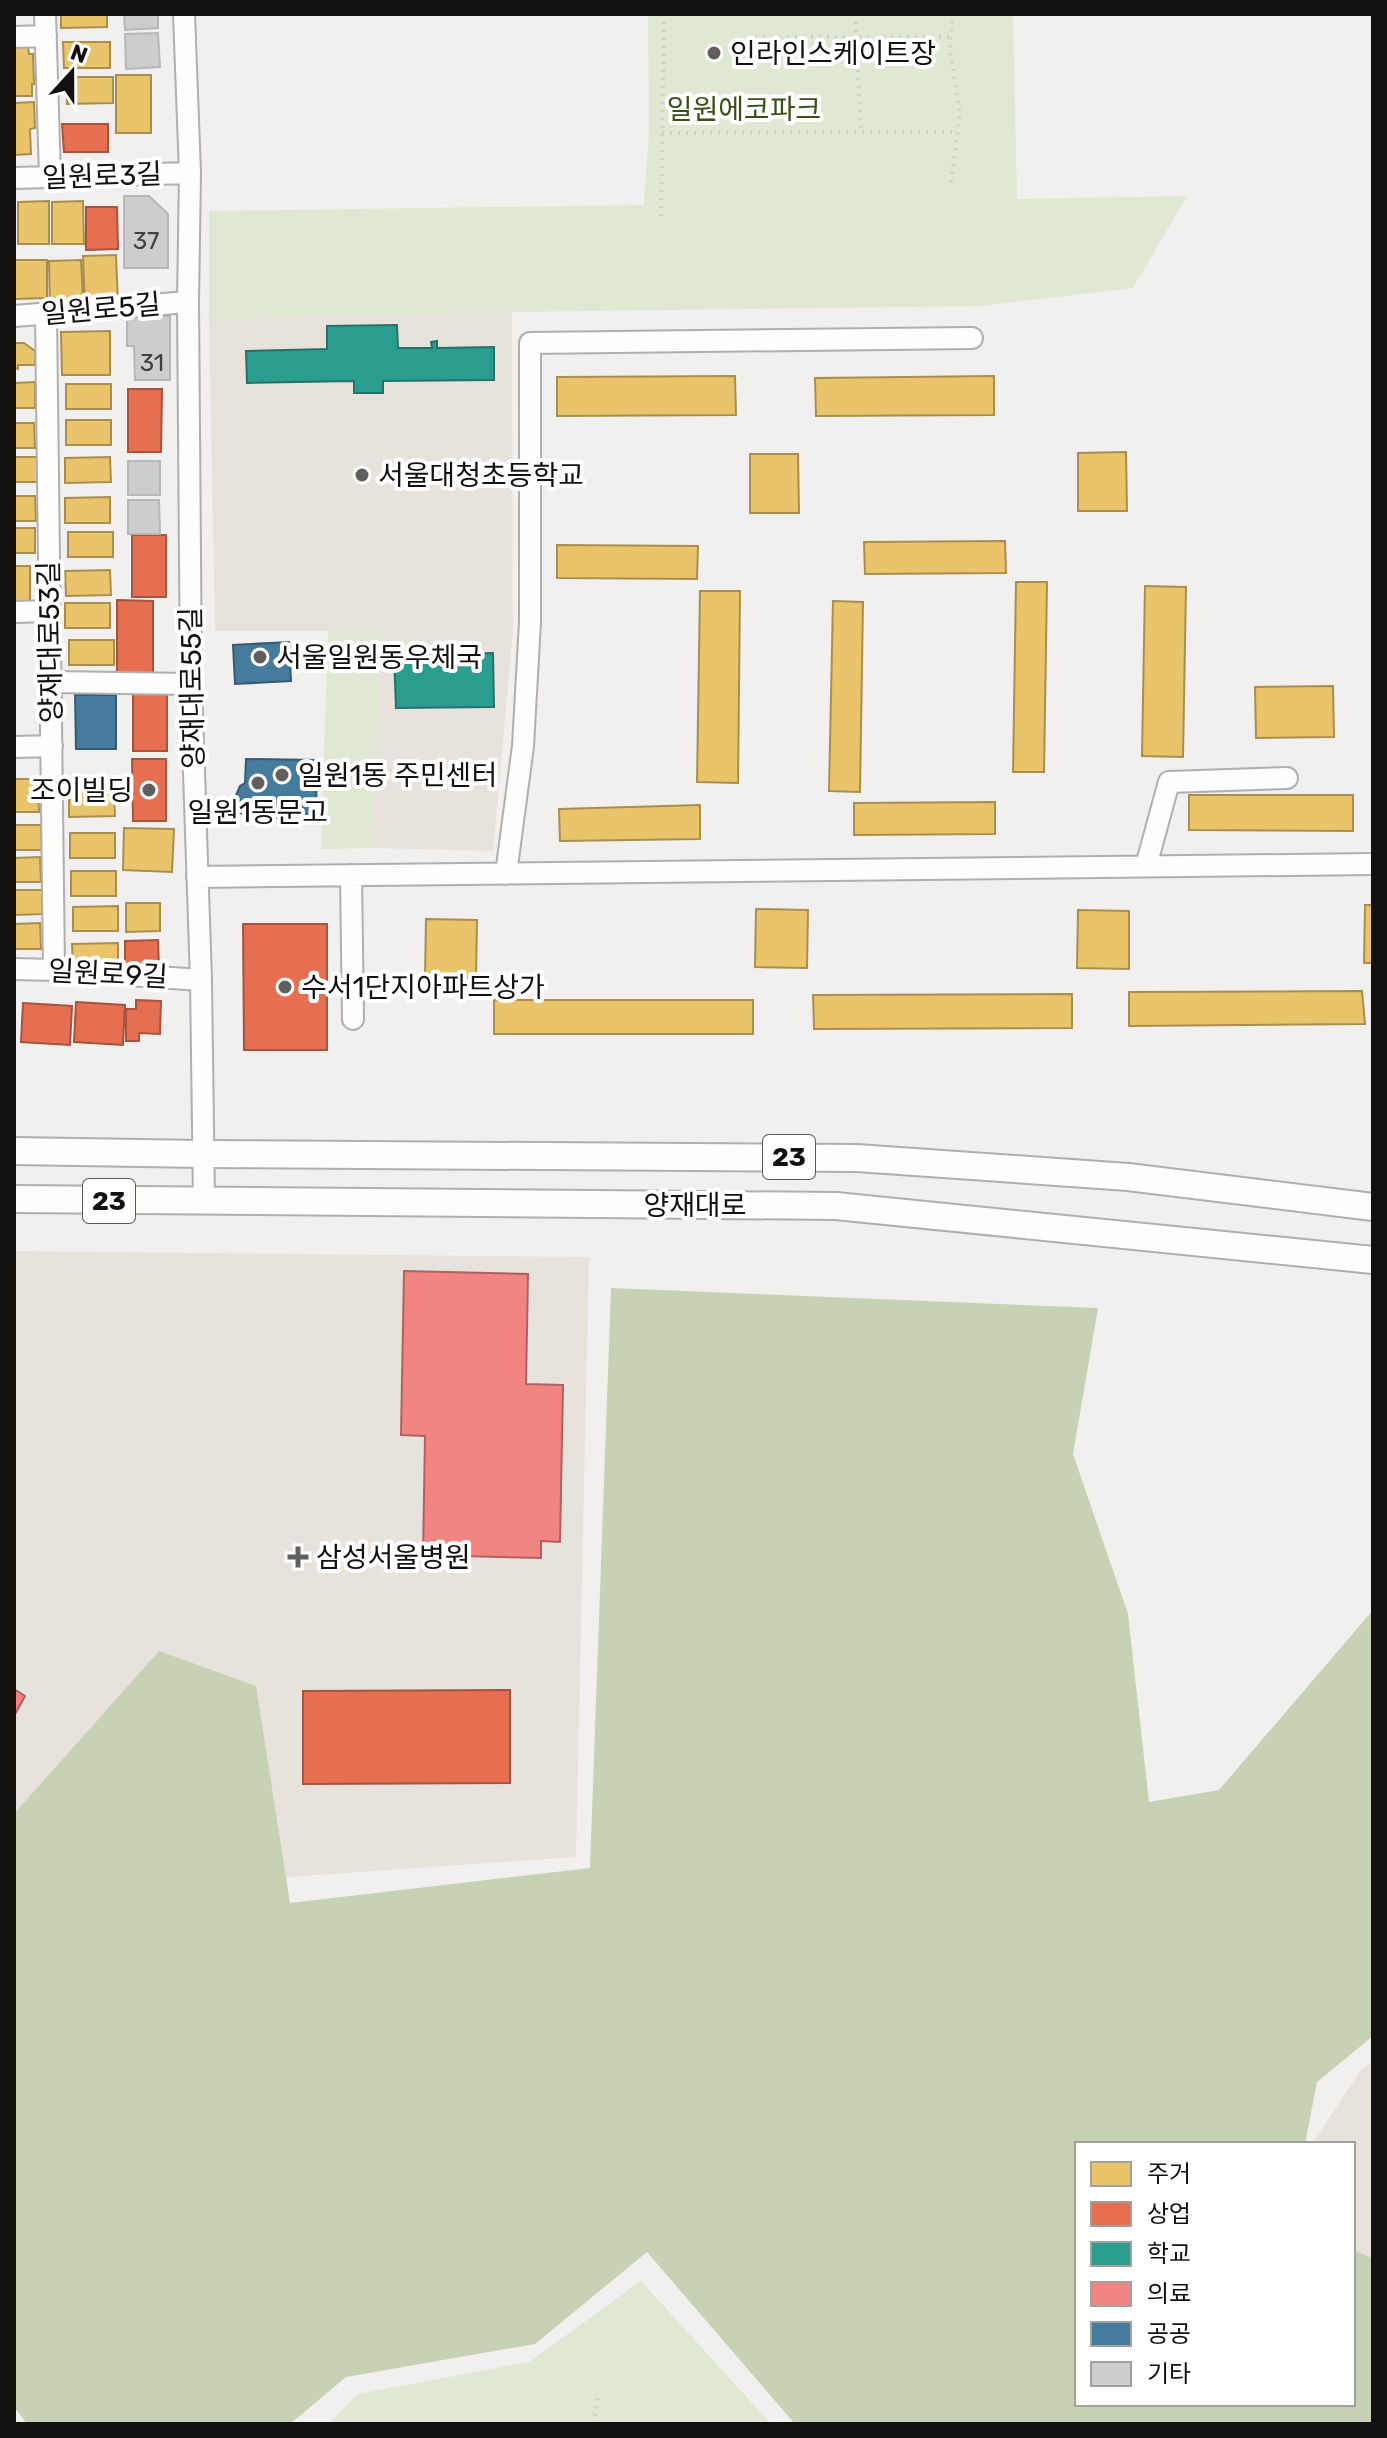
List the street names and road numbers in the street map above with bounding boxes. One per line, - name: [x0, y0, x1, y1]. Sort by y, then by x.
- street label: 일원로3길: [42, 157, 162, 195]
- street label: 일원로5길: [40, 287, 162, 331]
- street label: 양재대로53길: [32, 561, 68, 723]
- street label: 양재대로55길: [174, 607, 210, 769]
- street label: 일원로9길: [47, 954, 169, 994]
- road number: 23: [763, 1135, 815, 1179]
- road number: 23: [83, 1179, 135, 1223]
- street label: 양재대로: [643, 1189, 747, 1222]

